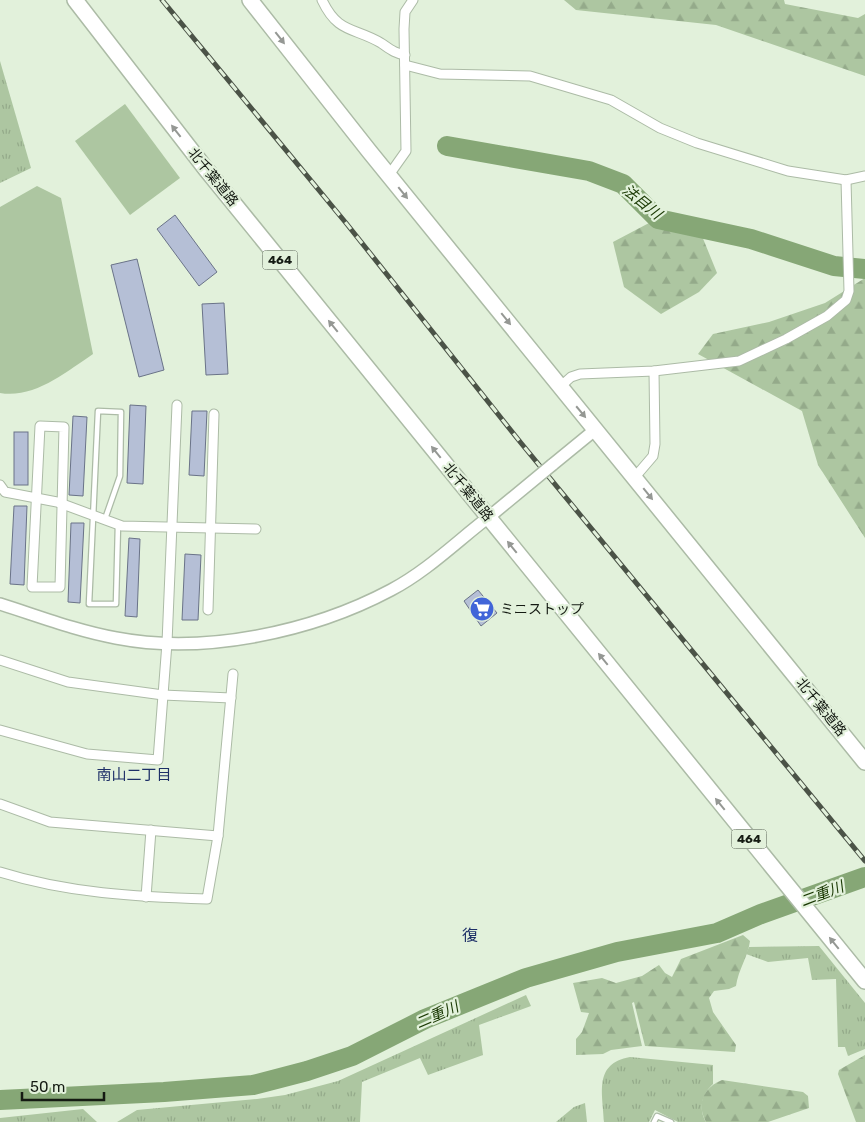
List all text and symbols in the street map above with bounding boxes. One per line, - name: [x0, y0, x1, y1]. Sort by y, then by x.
- one-way arrow: [274, 32, 285, 45]
- one-way arrow: [171, 125, 182, 138]
- street label: 北千葉道路: [184, 144, 242, 210]
- water label: 法目川: [619, 181, 667, 224]
- one-way arrow: [398, 186, 409, 199]
- road number: 464: [262, 250, 298, 270]
- one-way arrow: [500, 312, 511, 325]
- one-way arrow: [328, 320, 339, 333]
- one-way arrow: [576, 405, 587, 418]
- one-way arrow: [430, 446, 441, 459]
- street label: 北千葉道路: [439, 459, 497, 525]
- one-way arrow: [643, 487, 654, 500]
- one-way arrow: [506, 540, 517, 553]
- supermarket icon: ミニストップ: [469, 596, 495, 622]
- place label: ミニストップ: [500, 601, 584, 618]
- one-way arrow: [598, 653, 609, 666]
- street label: 北千葉道路: [792, 674, 850, 740]
- district label: 南山二丁目: [96, 766, 172, 784]
- one-way arrow: [715, 798, 726, 811]
- road number: 464: [732, 830, 766, 849]
- water label: 二重川: [798, 877, 848, 910]
- district label: 復: [462, 926, 478, 945]
- one-way arrow: [829, 937, 840, 950]
- water label: 二重川: [413, 997, 463, 1032]
- scale bar: [22, 1070, 105, 1102]
- text: 50 m: [30, 1078, 65, 1096]

